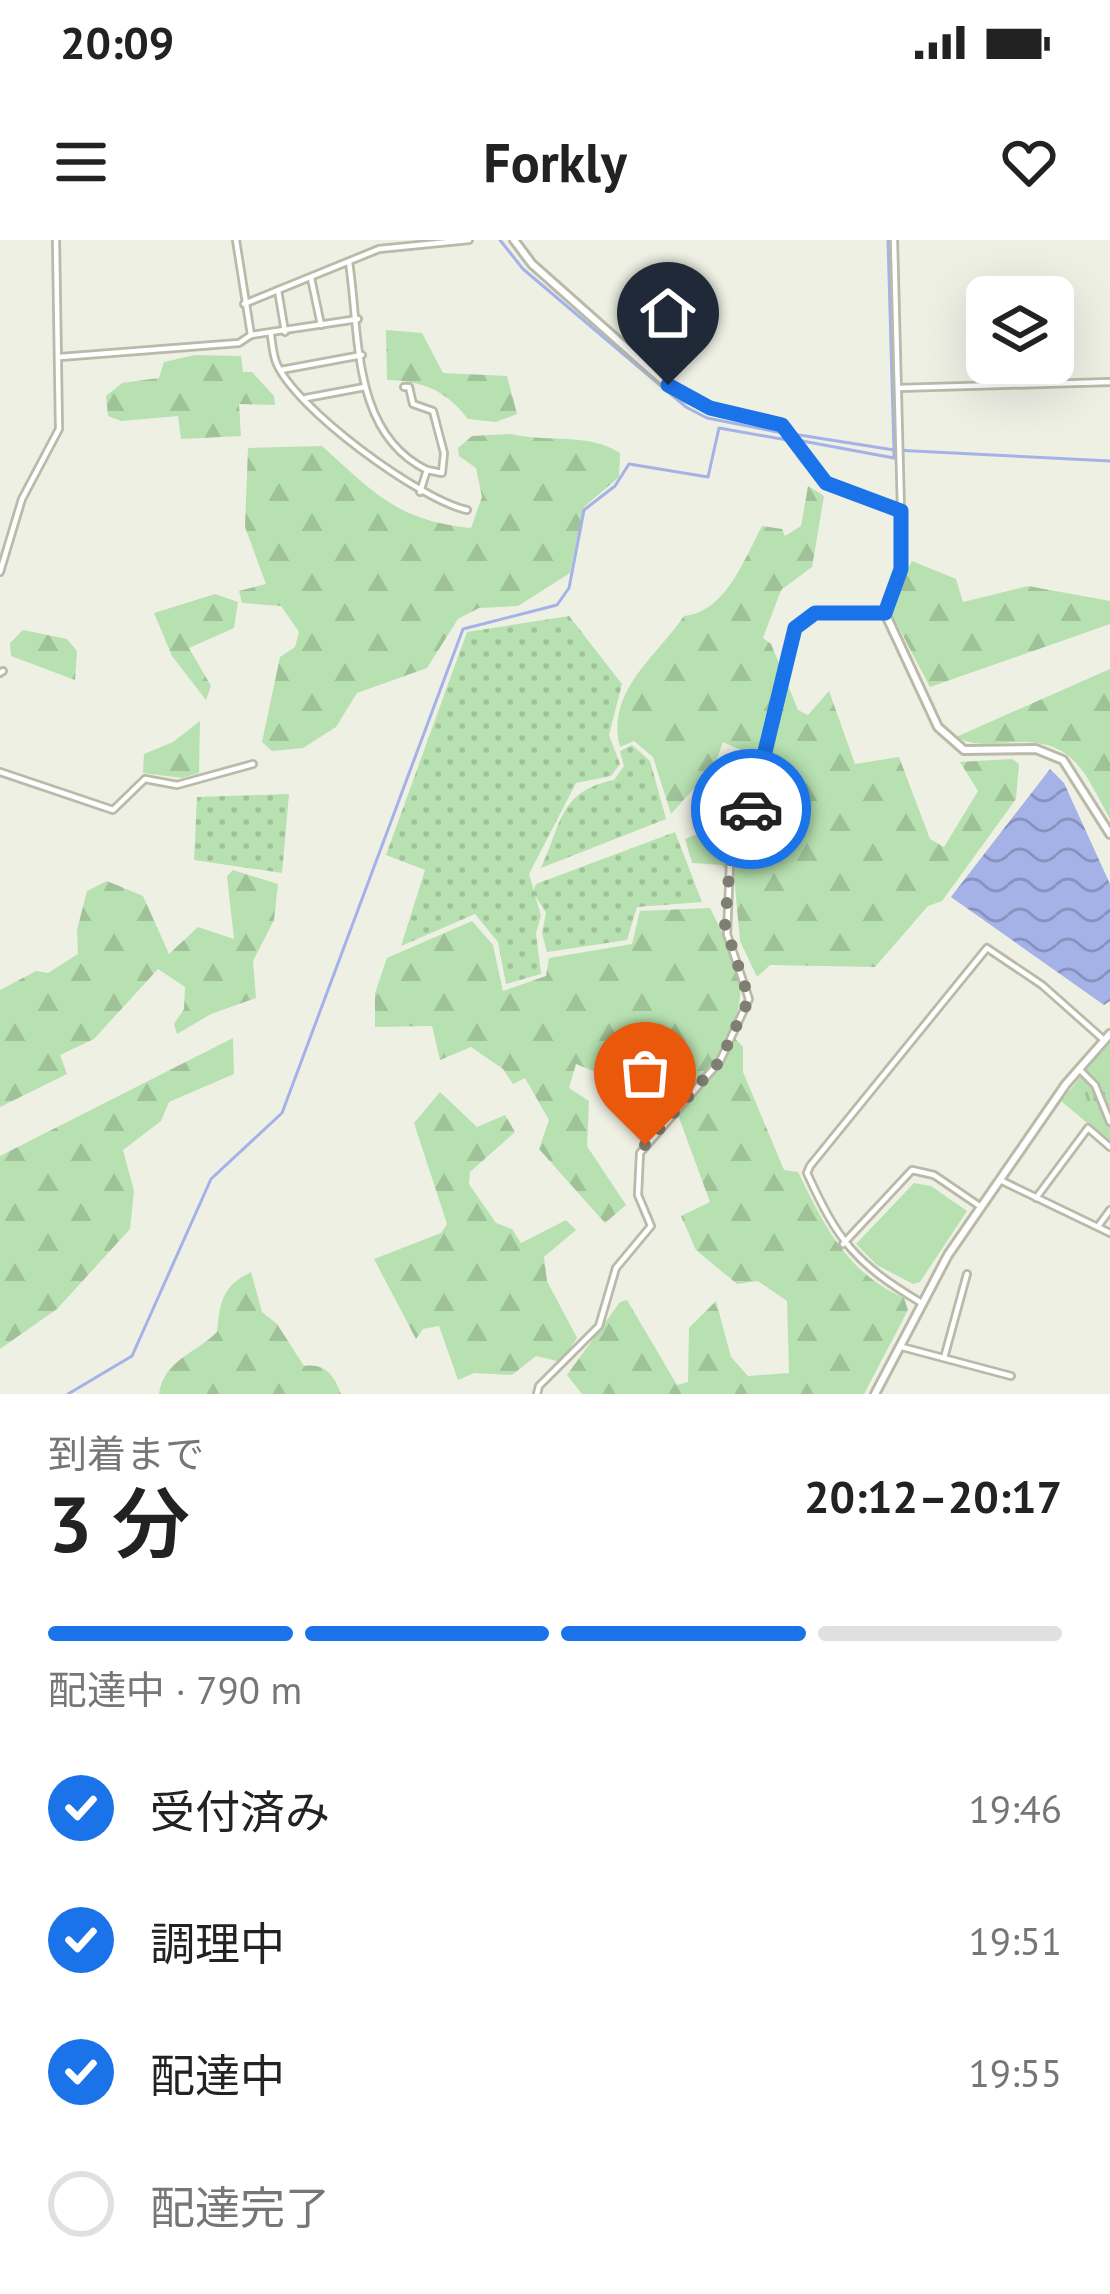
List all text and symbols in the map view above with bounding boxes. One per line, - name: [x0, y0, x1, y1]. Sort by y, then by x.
- text: 20:09: [60, 13, 174, 71]
- text: Forkly: [483, 127, 627, 197]
- icon: menu: [48, 129, 114, 195]
- icon: heart: [996, 129, 1062, 195]
- pin: [617, 262, 719, 385]
- map controls: [966, 276, 1074, 384]
- button: layers: [966, 276, 1074, 384]
- icon: home: [635, 280, 701, 346]
- courier: [691, 749, 811, 869]
- icon: car: [718, 776, 784, 842]
- pin: [594, 1022, 696, 1145]
- icon: bag: [612, 1040, 678, 1106]
- text: 到着まで: [48, 1428, 204, 1479]
- text: 20:12–20:17: [804, 1467, 1062, 1525]
- text: 3 分: [48, 1473, 190, 1574]
- text: 配達中 · 790 m: [48, 1664, 302, 1715]
- icon: check: [48, 1775, 114, 1841]
- text: 受付済み: [150, 1782, 330, 1840]
- text: 19:46: [968, 1783, 1062, 1834]
- icon: check: [48, 1907, 114, 1973]
- text: 調理中: [150, 1914, 285, 1972]
- text: 19:51: [968, 1915, 1062, 1966]
- icon: check: [48, 2039, 114, 2105]
- text: 配達中: [150, 2046, 285, 2104]
- text: 19:55: [968, 2047, 1062, 2098]
- text: 配達完了: [150, 2178, 330, 2236]

